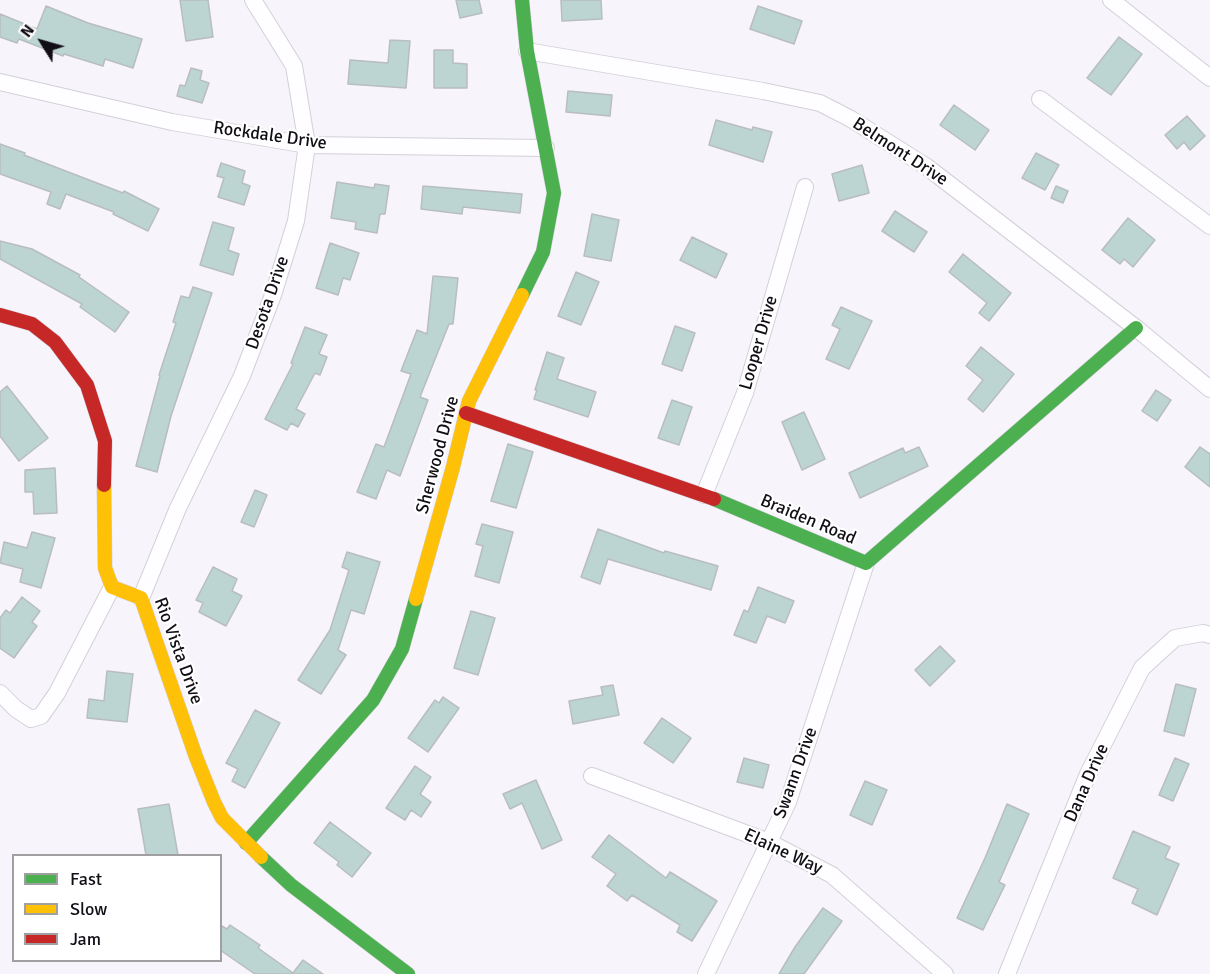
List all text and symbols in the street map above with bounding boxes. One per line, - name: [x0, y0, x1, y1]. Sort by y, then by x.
- north arrow: [12, 12, 72, 72]
- text: N: [16, 21, 39, 42]
- street label: Belmont Drive: [848, 113, 952, 191]
- street label: Rockdale Drive: [212, 117, 328, 155]
- street label: Desota Drive: [242, 253, 294, 353]
- street label: Looper Drive: [735, 293, 783, 393]
- street label: Sherwood Drive: [412, 394, 464, 516]
- street label: Braiden Road: [757, 490, 859, 550]
- street label: Rio Vista Drive: [149, 595, 207, 707]
- street label: Swann Drive: [770, 724, 822, 822]
- street label: Dana Drive: [1060, 740, 1114, 826]
- street label: Elaine Way: [740, 824, 826, 880]
- legend: [12, 854, 222, 962]
- text: Fast: [70, 868, 102, 890]
- text: Slow: [70, 898, 107, 920]
- text: Jam: [70, 928, 101, 950]

